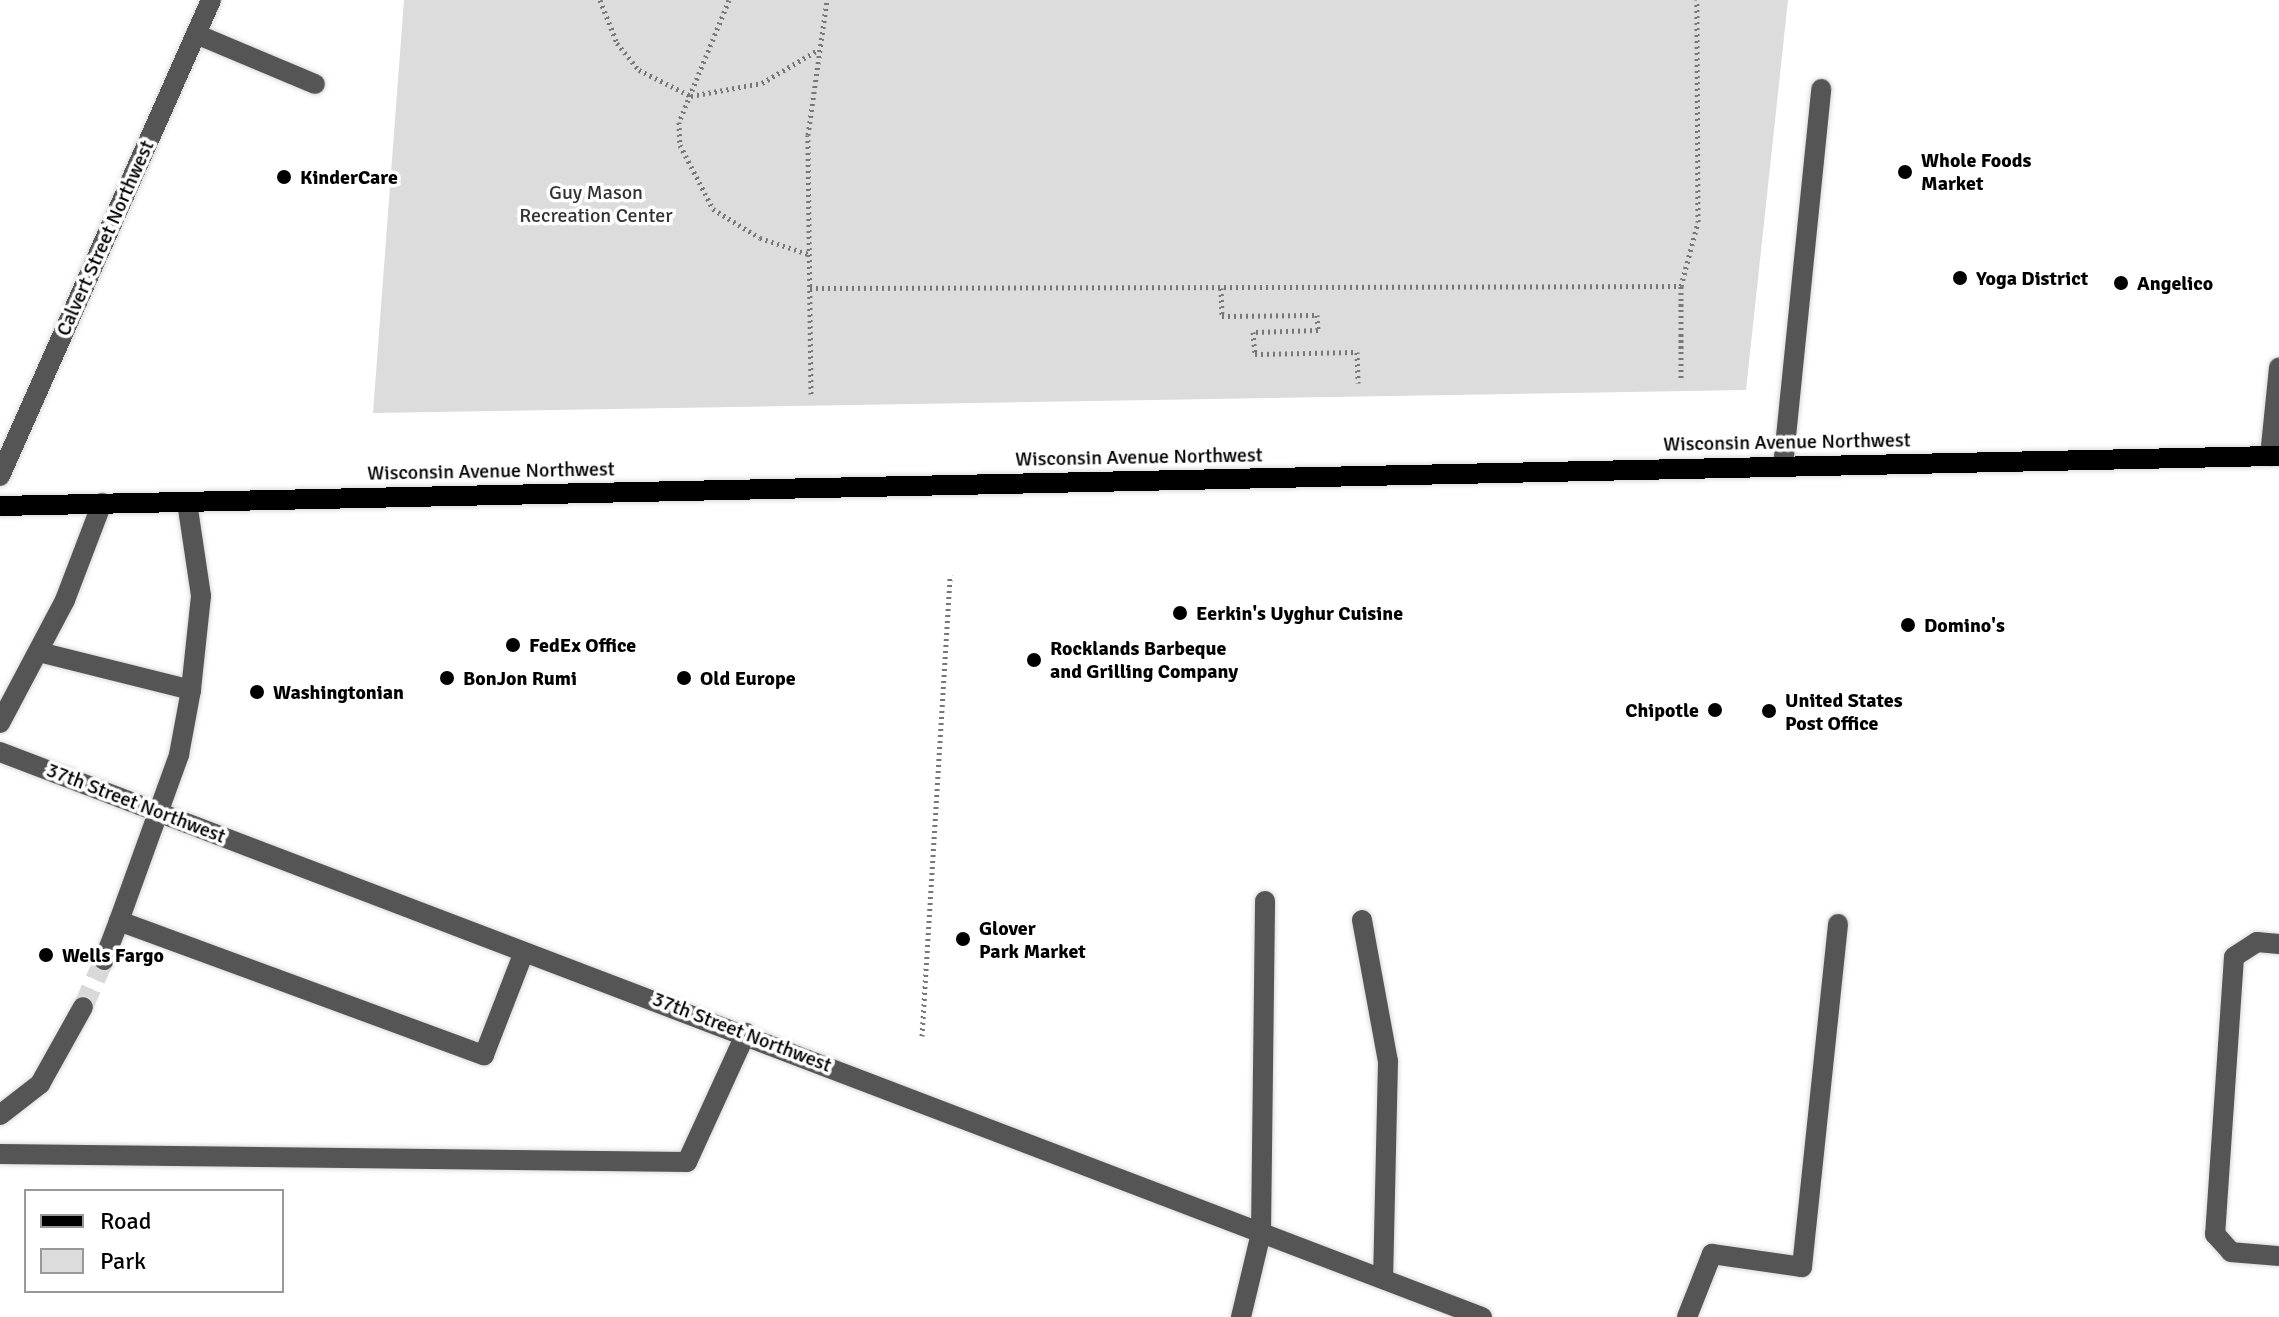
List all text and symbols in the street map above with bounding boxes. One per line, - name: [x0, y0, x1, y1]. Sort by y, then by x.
- street label: Calvert Street Northwest: [51, 136, 159, 340]
- place label: Whole Foods Market: [1921, 148, 2031, 195]
- marker: Whole Foods Market: [1896, 163, 1914, 181]
- place label: KinderCare: [300, 165, 398, 189]
- marker: KinderCare: [275, 168, 293, 186]
- park label: Guy Mason Recreation Center: [519, 181, 673, 228]
- place label: Yoga District: [1976, 266, 2088, 290]
- marker: Yoga District: [1951, 269, 1969, 287]
- place label: Angelico: [2137, 271, 2213, 295]
- marker: Angelico: [2112, 274, 2130, 292]
- street label: Wisconsin Avenue Northwest: [1663, 428, 1911, 456]
- street label: Wisconsin Avenue Northwest: [1015, 443, 1263, 471]
- street label: Wisconsin Avenue Northwest: [367, 457, 615, 485]
- place label: Eerkin's Uyghur Cuisine: [1196, 601, 1403, 625]
- marker: Eerkin's Uyghur Cuisine: [1171, 604, 1189, 622]
- place label: Domino's: [1924, 613, 2005, 637]
- marker: Domino's: [1899, 616, 1917, 634]
- place label: FedEx Office: [529, 633, 636, 657]
- marker: FedEx Office: [504, 636, 522, 654]
- place label: Rocklands Barbeque and Grilling Company: [1050, 636, 1238, 683]
- marker: Rocklands Barbeque and Grilling Company: [1025, 651, 1043, 669]
- place label: BonJon Rumi: [463, 666, 577, 690]
- place label: Old Europe: [700, 666, 796, 690]
- marker: BonJon Rumi: [438, 669, 456, 687]
- marker: Old Europe: [675, 669, 693, 687]
- place label: Washingtonian: [273, 680, 404, 704]
- marker: Washingtonian: [248, 683, 266, 701]
- place label: United States Post Office: [1785, 688, 1903, 735]
- place label: Chipotle: [1625, 698, 1699, 722]
- marker: Chipotle: [1706, 701, 1724, 719]
- marker: United States Post Office: [1760, 702, 1778, 720]
- street label: 37th Street Northwest: [43, 758, 229, 848]
- place label: Glover Park Market: [979, 916, 1086, 963]
- marker: Glover Park Market: [954, 930, 972, 948]
- place label: Wells Fargo: [62, 943, 164, 967]
- marker: Wells Fargo: [37, 946, 55, 964]
- street label: 37th Street Northwest: [649, 987, 835, 1077]
- legend: [24, 1189, 284, 1293]
- text: Road: [100, 1206, 151, 1236]
- text: Park: [100, 1246, 146, 1276]

